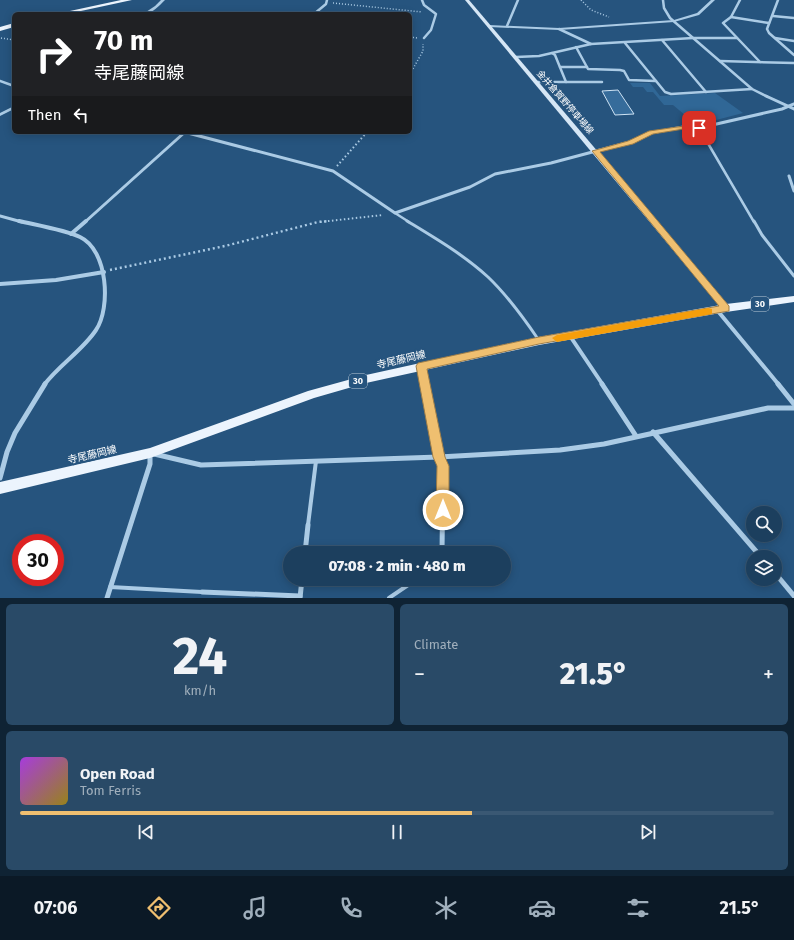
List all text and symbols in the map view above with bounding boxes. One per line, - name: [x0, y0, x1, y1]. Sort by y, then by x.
- text: 70 m: [94, 24, 153, 57]
- icon: right: [28, 28, 80, 80]
- text: 寺尾藤岡線: [94, 62, 184, 84]
- street label: 金井倉賀野停車場線: [535, 68, 596, 137]
- icon: left: [70, 104, 92, 126]
- text: Then: [28, 106, 62, 124]
- pin: [682, 111, 716, 145]
- icon: arrive: [688, 117, 710, 139]
- road number: 30: [751, 297, 769, 311]
- street label: 寺尾藤岡線: [376, 349, 427, 371]
- road number: 30: [349, 374, 367, 388]
- street label: 寺尾藤岡線: [67, 444, 118, 466]
- position arrow: [422, 489, 464, 531]
- map controls: [746, 506, 782, 586]
- button: search: [746, 506, 782, 542]
- speed limit sign: 30: [12, 534, 64, 586]
- button: layers: [746, 550, 782, 586]
- text: 07:08 · 2 min · 480 m: [328, 557, 466, 575]
- text: 24: [173, 625, 227, 688]
- text: Climate: [414, 637, 458, 652]
- text: 21.5°: [560, 656, 628, 692]
- text: −: [414, 661, 425, 688]
- text: +: [763, 661, 774, 688]
- text: km/h: [184, 683, 216, 698]
- text: Open Road: [80, 765, 155, 783]
- text: Tom Ferris: [80, 783, 141, 798]
- icon: previous: [135, 821, 157, 843]
- icon: pause: [386, 821, 408, 843]
- icon: next: [637, 821, 659, 843]
- icon: directions: [145, 894, 173, 922]
- icon: music: [241, 894, 269, 922]
- icon: phone: [337, 894, 365, 922]
- icon: climate: [432, 894, 460, 922]
- icon: car: [528, 894, 556, 922]
- icon: filters: [624, 894, 652, 922]
- text: 07:06: [34, 897, 77, 919]
- text: 21.5°: [720, 897, 760, 919]

